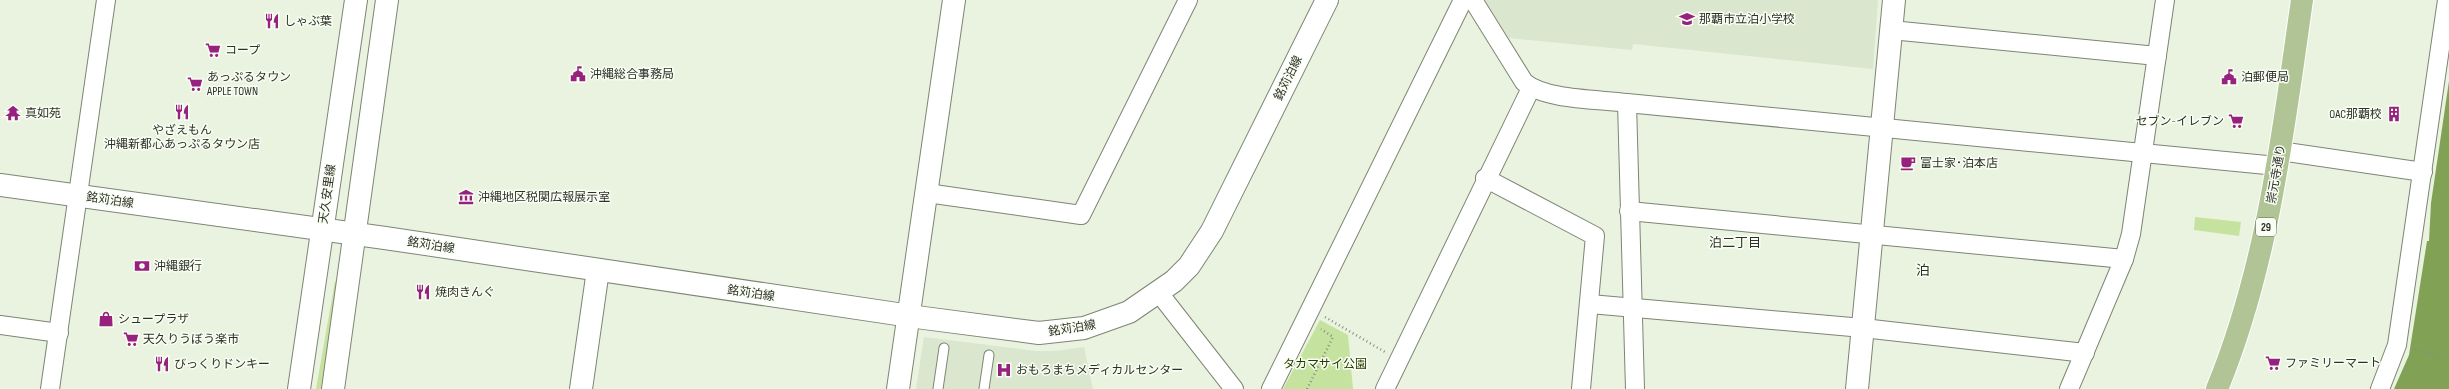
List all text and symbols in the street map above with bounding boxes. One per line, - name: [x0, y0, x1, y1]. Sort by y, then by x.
- school or university icon: 那覇市立泊小学校: [1678, 10, 1696, 28]
- restaurant icon: しゃぶ葉: [263, 12, 281, 30]
- place label: 那覇市立泊小学校: [1699, 12, 1795, 27]
- place label: しゃぶ葉: [284, 14, 332, 29]
- supermarket icon: コープ: [204, 41, 222, 59]
- place label: コープ: [225, 43, 260, 58]
- street label: 銘苅泊線: [1271, 53, 1306, 103]
- public building icon: 沖縄総合事務局: [569, 65, 587, 83]
- place label: 沖縄総合事務局: [590, 67, 674, 82]
- public building icon: 泊郵便局: [2220, 68, 2238, 86]
- place label: あっぷるタウン APPLE TOWN: [206, 70, 291, 99]
- place label: 泊郵便局: [2241, 70, 2289, 85]
- supermarket icon: あっぷるタウン APPLE TOWN: [186, 75, 204, 93]
- restaurant icon: やざえもん 沖縄新都心あっぷるタウン店: [173, 103, 191, 121]
- temple icon: 真如苑: [4, 104, 22, 122]
- building icon: OAC那覇校: [2385, 105, 2403, 123]
- place label: 真如苑: [25, 106, 61, 121]
- place label: OAC那覇校: [2329, 107, 2382, 122]
- supermarket icon: セブン-イレブン: [2227, 112, 2245, 130]
- place label: セブン-イレブン: [2136, 114, 2224, 129]
- place label: やざえもん 沖縄新都心あっぷるタウン店: [104, 123, 260, 152]
- street label: 崇元寺通り: [2264, 143, 2289, 205]
- cafe icon: 富士家･泊本店: [1899, 154, 1917, 172]
- place label: 富士家･泊本店: [1920, 156, 1998, 171]
- street label: 天久安里線: [316, 163, 339, 225]
- museum icon: 沖縄地区税関広報展示室: [457, 188, 475, 206]
- street label: 銘苅泊線: [85, 190, 135, 211]
- place label: 沖縄地区税関広報展示室: [478, 190, 610, 205]
- road number: 29: [2256, 218, 2276, 236]
- street label: 銘苅泊線: [406, 234, 456, 257]
- district label: 泊二丁目: [1709, 235, 1761, 251]
- bank icon: 沖縄銀行: [133, 257, 151, 275]
- place label: 沖縄銀行: [154, 259, 202, 274]
- district label: 泊: [1916, 262, 1930, 279]
- restaurant icon: 焼肉きんぐ: [414, 283, 432, 301]
- street label: 銘苅泊線: [726, 283, 776, 304]
- place label: 焼肉きんぐ: [435, 285, 495, 300]
- shop icon: シュープラザ: [97, 310, 115, 328]
- place label: シュープラザ: [118, 312, 189, 327]
- street label: 銘苅泊線: [1047, 317, 1097, 340]
- supermarket icon: 天久りうぼう楽市: [122, 330, 140, 348]
- place label: 天久りうぼう楽市: [143, 332, 239, 347]
- supermarket icon: ファミリーマート: [2264, 354, 2282, 372]
- restaurant icon: びっくりドンキー: [153, 355, 171, 373]
- place label: ファミリーマート: [2285, 356, 2381, 371]
- place label: びっくりドンキー: [174, 357, 270, 372]
- park label: タカマサイ公園: [1283, 357, 1367, 372]
- hospital icon: おもろまちメディカルセンター: [995, 361, 1013, 379]
- place label: おもろまちメディカルセンター: [1016, 363, 1183, 378]

